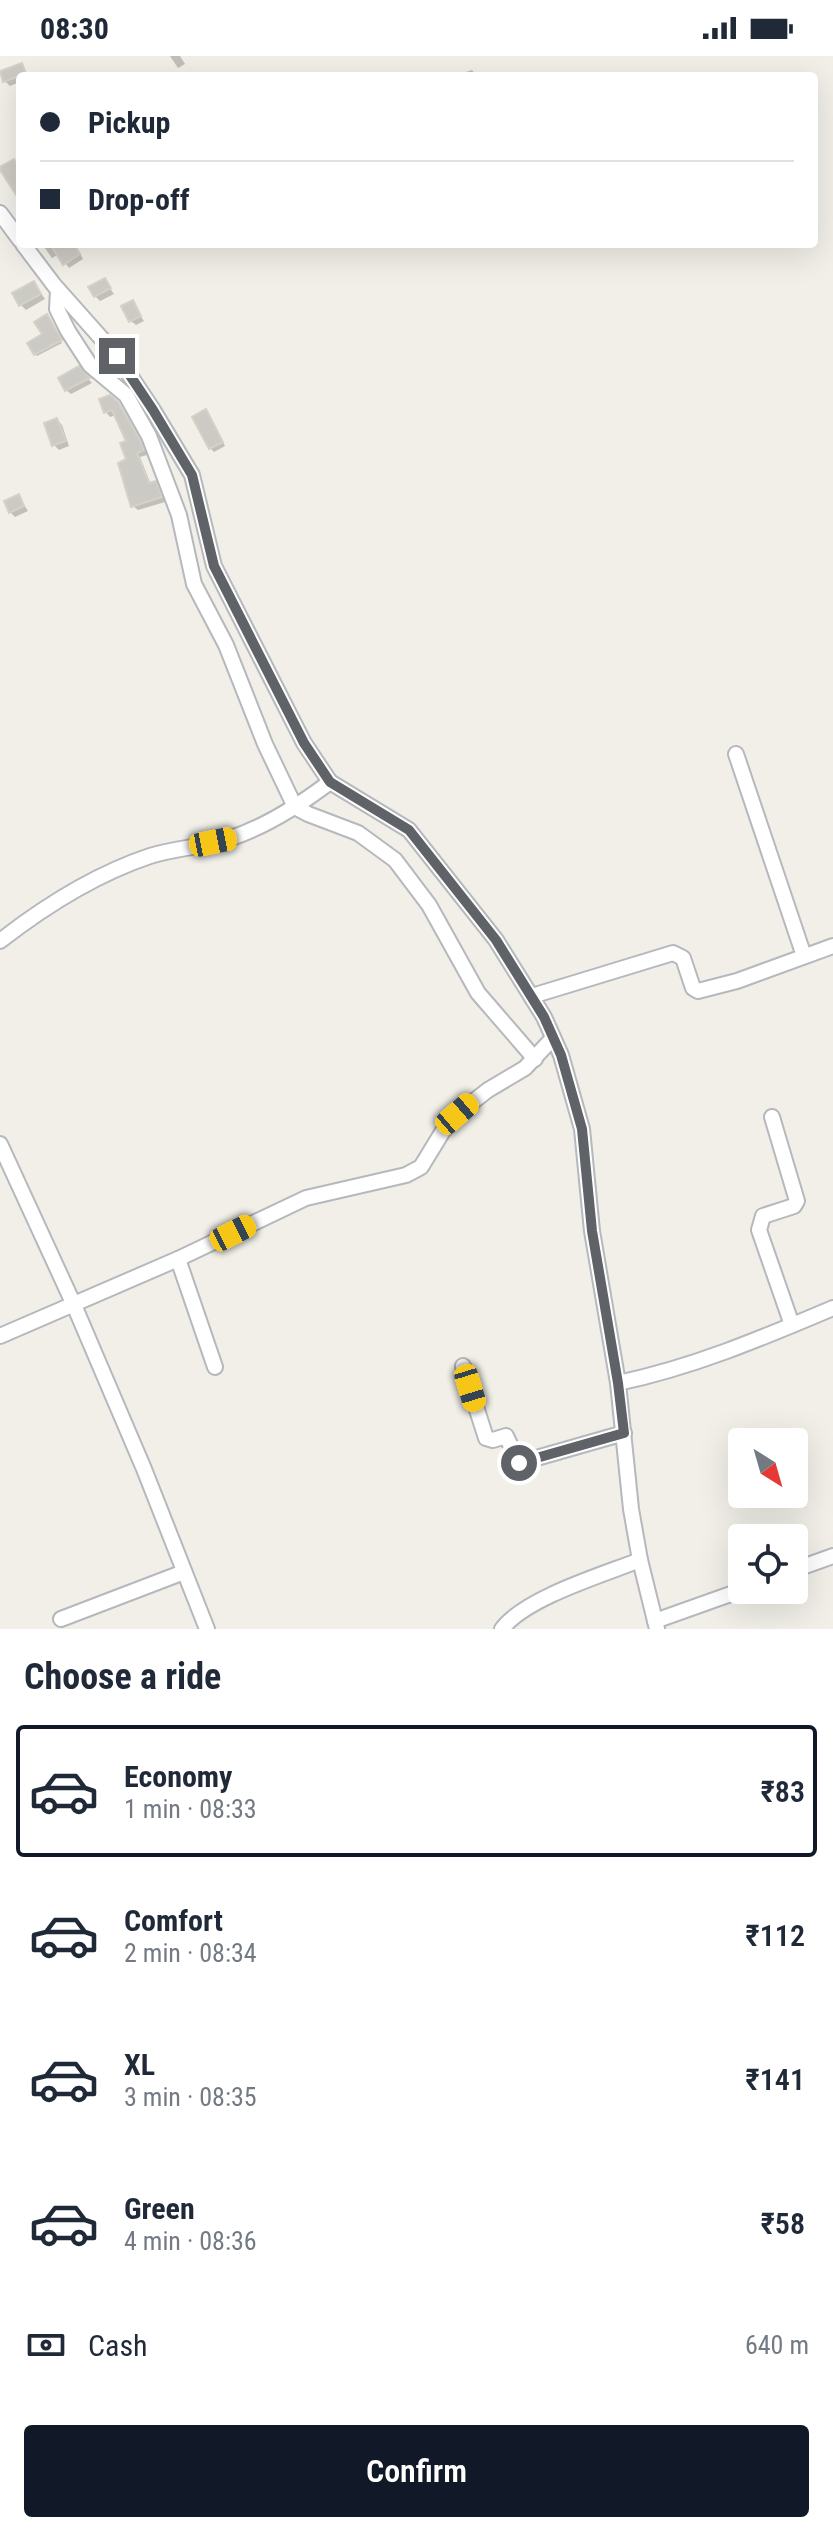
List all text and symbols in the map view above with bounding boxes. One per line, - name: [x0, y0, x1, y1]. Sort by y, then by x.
- text: 08:30: [40, 11, 109, 46]
- text: Pickup: [88, 105, 170, 140]
- text: Drop-off: [88, 182, 190, 217]
- route end: [99, 338, 135, 374]
- car: [187, 826, 239, 858]
- car: [431, 1089, 483, 1139]
- car: [206, 1211, 260, 1255]
- car: [452, 1362, 488, 1414]
- north arrow: [728, 1428, 808, 1508]
- map controls: [728, 1428, 808, 1604]
- route start: [501, 1445, 537, 1481]
- button: locate: [728, 1524, 808, 1604]
- text: Choose a ride: [24, 1656, 221, 1698]
- icon: car: [28, 1755, 100, 1827]
- text: Economy: [124, 1759, 232, 1794]
- text: ₹83: [761, 1774, 805, 1809]
- text: 1 min · 08:33: [124, 1794, 257, 1824]
- icon: car: [28, 1899, 100, 1971]
- text: Comfort: [124, 1903, 223, 1938]
- text: ₹112: [746, 1918, 805, 1953]
- text: 2 min · 08:34: [124, 1938, 257, 1968]
- icon: car: [28, 2043, 100, 2115]
- text: XL: [124, 2047, 155, 2082]
- text: ₹141: [746, 2062, 805, 2097]
- text: 3 min · 08:35: [124, 2082, 257, 2112]
- icon: car: [28, 2187, 100, 2259]
- text: Green: [124, 2191, 195, 2226]
- text: ₹58: [761, 2206, 805, 2241]
- text: 4 min · 08:36: [124, 2226, 257, 2256]
- icon: cash: [24, 2323, 68, 2367]
- text: Cash: [88, 2328, 148, 2363]
- text: 640 m: [745, 2330, 809, 2360]
- button: Confirm: [24, 2425, 809, 2517]

